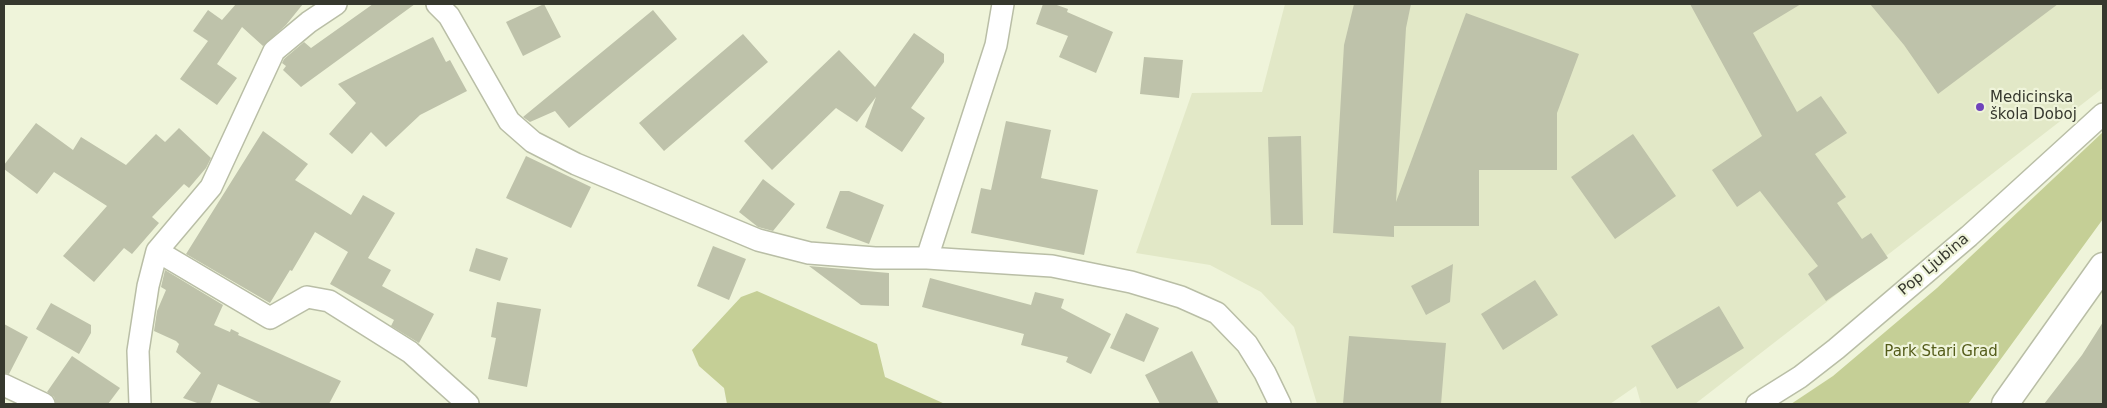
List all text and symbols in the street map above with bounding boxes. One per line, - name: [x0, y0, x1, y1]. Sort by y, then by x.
- place label: Medicinska škola Doboj: [1990, 89, 2077, 124]
- marker: Medicinska škola Doboj: [1974, 101, 1986, 113]
- street label: Pop Ljubina: [1895, 230, 1973, 300]
- park label: Park Stari Grad: [1884, 343, 1998, 361]

